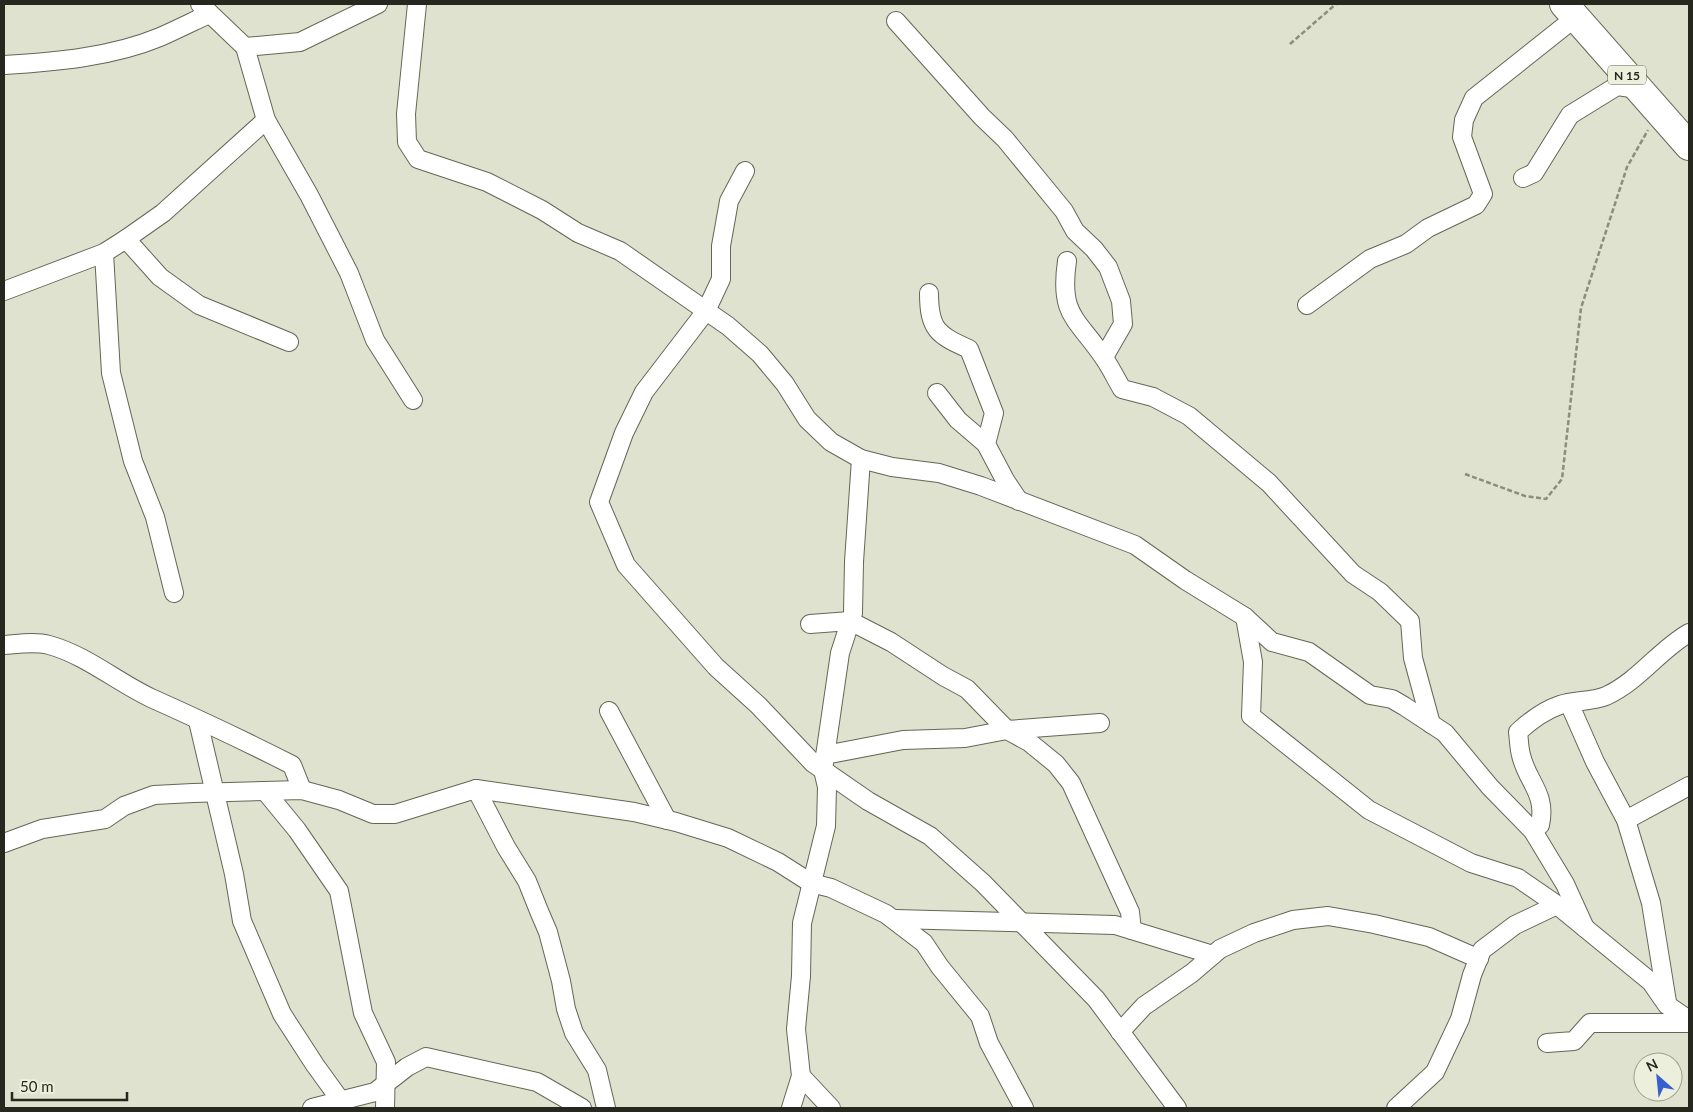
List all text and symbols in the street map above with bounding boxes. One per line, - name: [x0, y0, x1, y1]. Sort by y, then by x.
- road number: N 15: [1608, 66, 1646, 84]
- north arrow: [1633, 1052, 1683, 1102]
- text: N: [1643, 1055, 1661, 1075]
- scale bar: [12, 1070, 128, 1102]
- text: 50 m: [20, 1077, 54, 1095]

